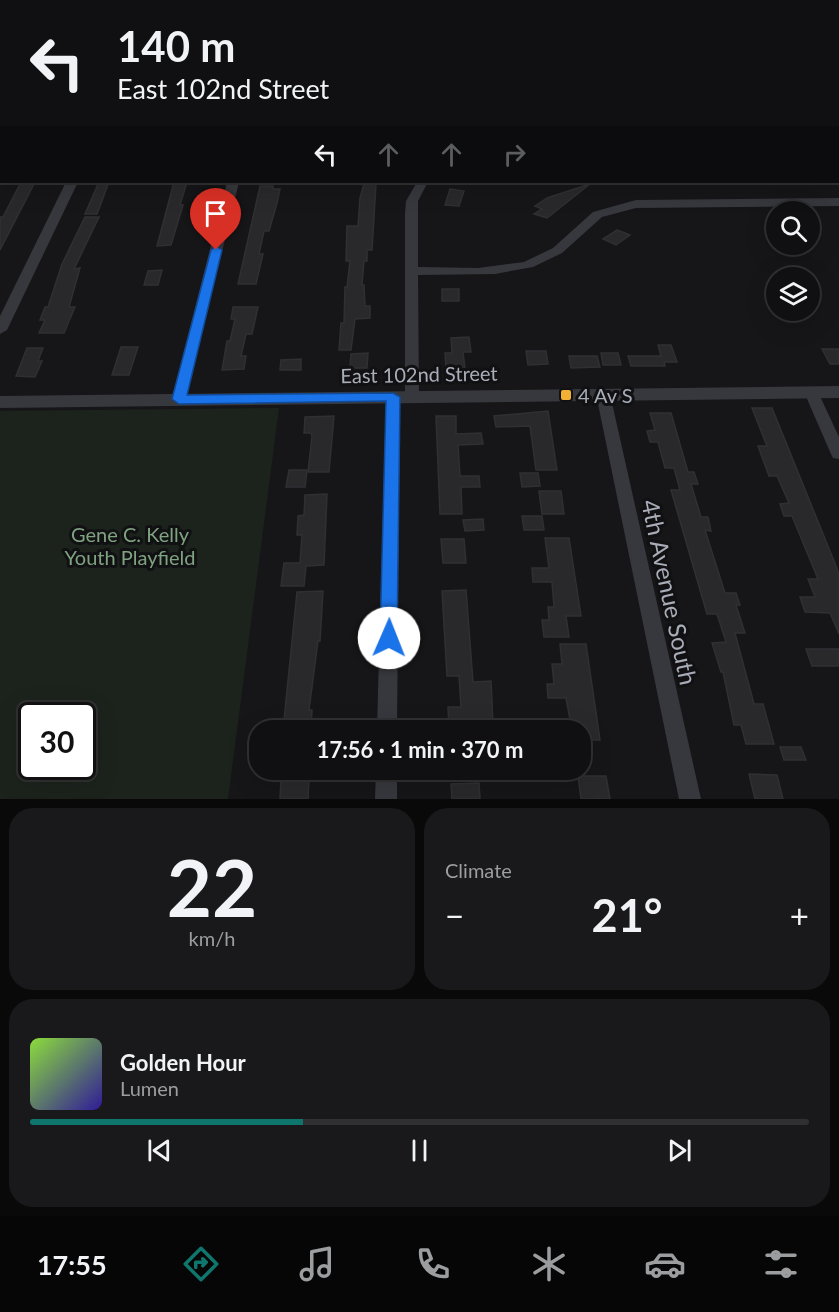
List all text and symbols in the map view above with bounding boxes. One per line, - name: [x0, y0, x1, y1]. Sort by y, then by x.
- text: 140 m: [117, 21, 235, 71]
- icon: left: [18, 24, 96, 102]
- text: East 102nd Street: [117, 72, 329, 105]
- icon: left: [309, 138, 342, 171]
- icon: ahead: [372, 138, 405, 171]
- icon: ahead: [435, 138, 468, 171]
- icon: right: [498, 138, 531, 171]
- pin: [190, 188, 241, 250]
- icon: arrive: [199, 197, 232, 230]
- map controls: [766, 201, 820, 321]
- button: search: [766, 201, 820, 255]
- button: layers: [766, 267, 820, 321]
- street label: East 102nd Street: [340, 361, 498, 387]
- place label: 4 Av S: [578, 383, 633, 407]
- marker: 4 Av S: [559, 388, 573, 402]
- street label: 4th Avenue South: [636, 497, 704, 687]
- park label: Gene C. Kelly Youth Playfield: [65, 522, 195, 569]
- position arrow: [357, 606, 421, 670]
- speed limit sign: 30: [18, 702, 96, 780]
- text: 17:56 · 1 min · 370 m: [317, 736, 523, 763]
- text: 22: [167, 840, 257, 934]
- text: Climate: [445, 858, 512, 882]
- text: 21°: [592, 888, 662, 942]
- text: −: [445, 895, 464, 935]
- text: +: [790, 895, 809, 935]
- text: km/h: [189, 926, 235, 950]
- text: Golden Hour: [120, 1049, 246, 1076]
- text: Lumen: [120, 1076, 179, 1100]
- icon: previous: [143, 1134, 176, 1167]
- icon: pause: [403, 1134, 436, 1167]
- icon: next: [663, 1134, 696, 1167]
- icon: directions: [180, 1243, 222, 1285]
- icon: music: [296, 1243, 338, 1285]
- icon: phone: [412, 1243, 454, 1285]
- icon: climate: [528, 1243, 570, 1285]
- icon: car: [644, 1243, 686, 1285]
- icon: filters: [760, 1243, 802, 1285]
- text: 17:55: [37, 1248, 107, 1281]

